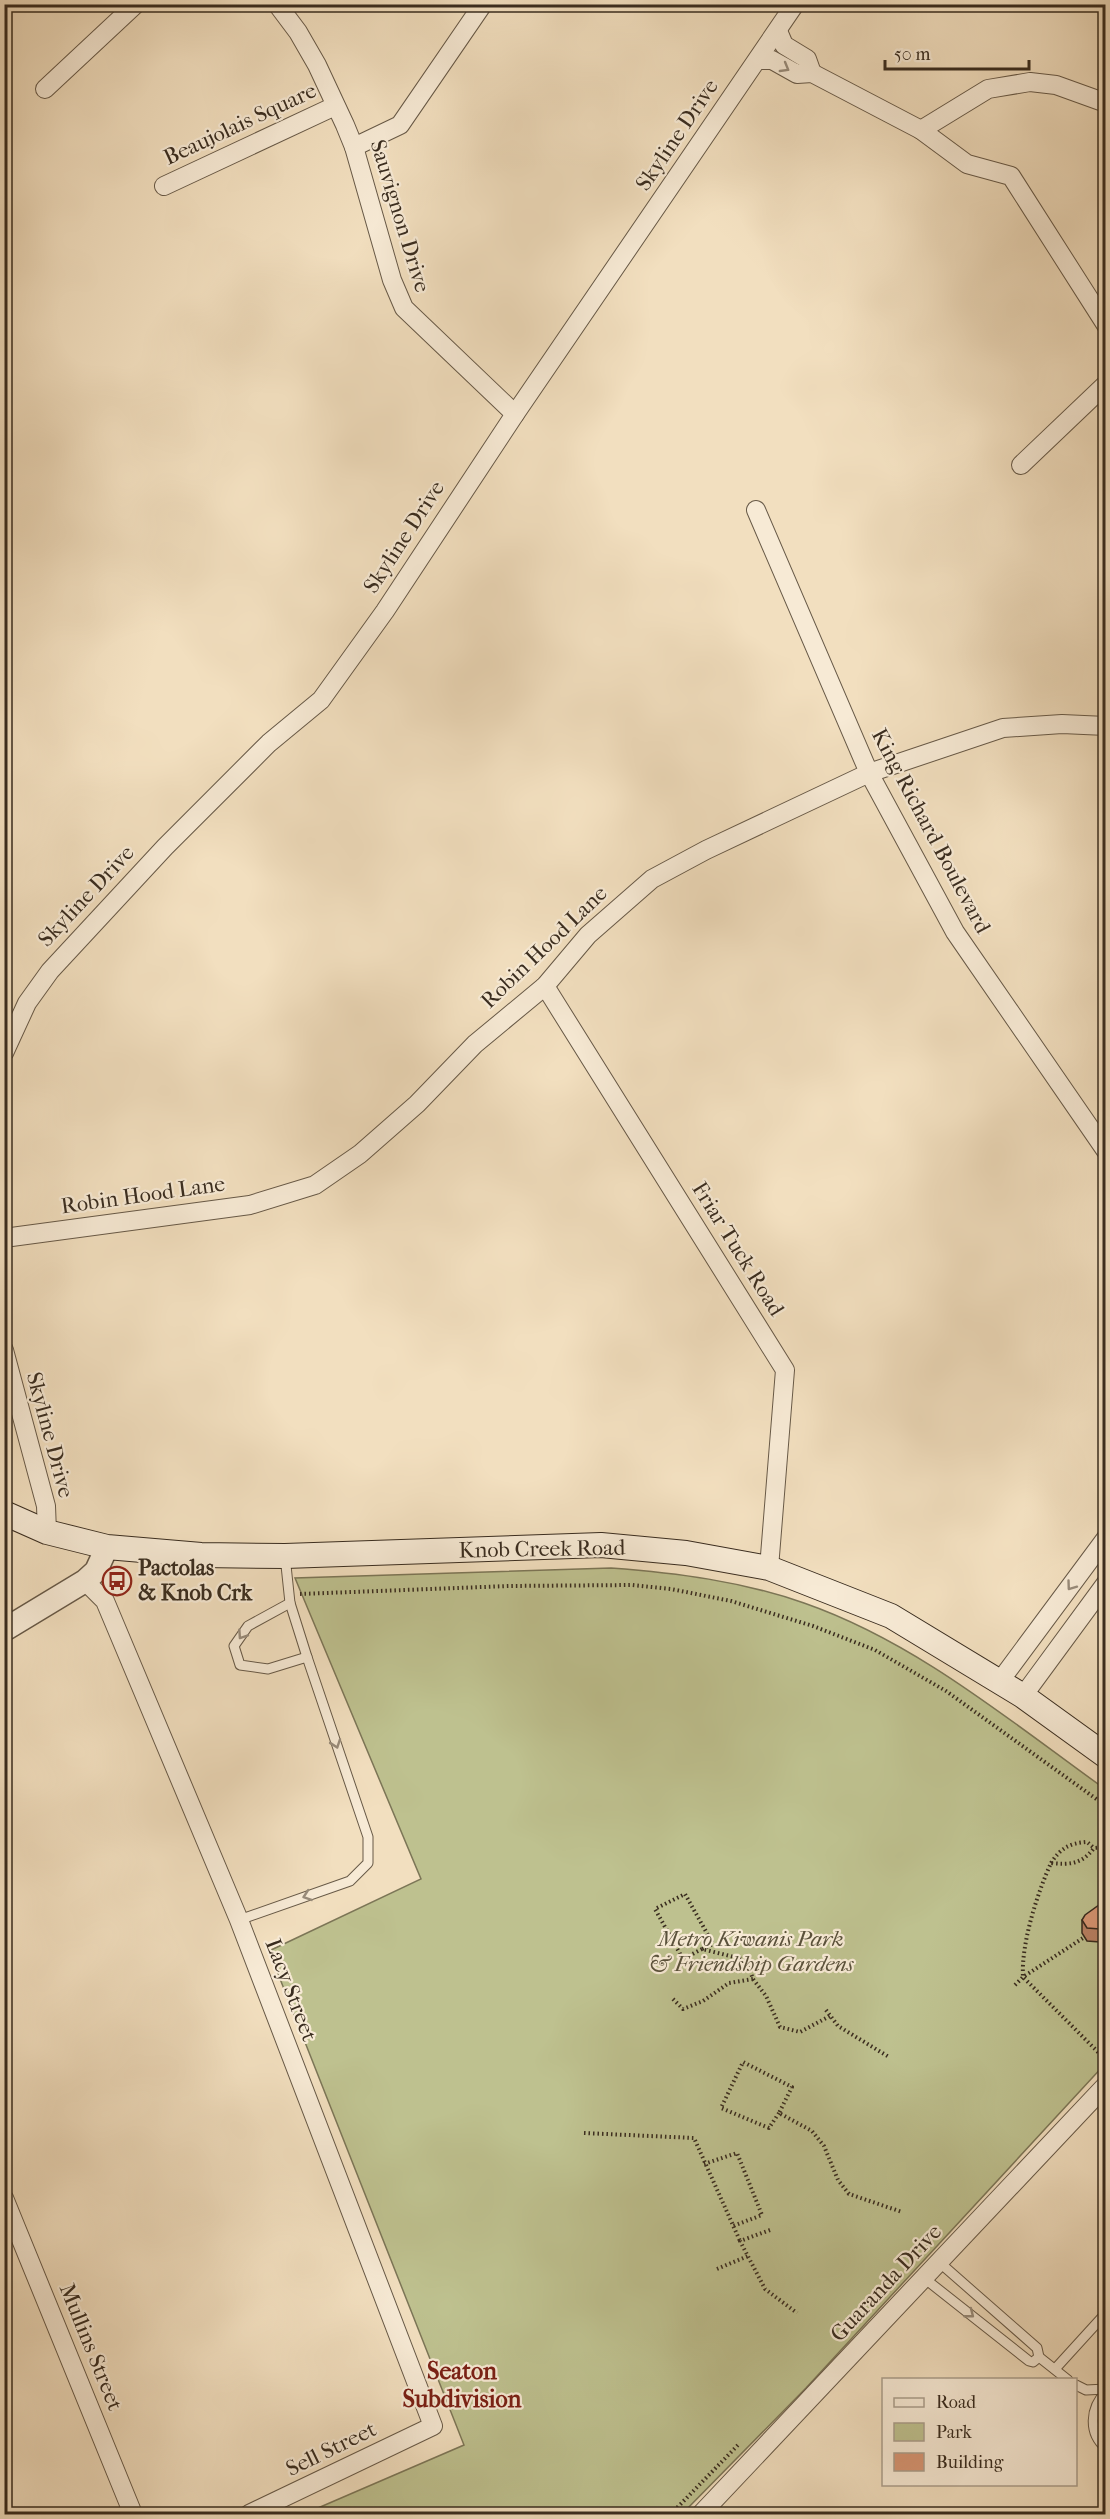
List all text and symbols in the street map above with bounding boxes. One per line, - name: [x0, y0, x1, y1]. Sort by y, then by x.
- scale bar: [885, 33, 1029, 71]
- text: 50 m: [894, 44, 931, 65]
- one-way arrow: [779, 61, 789, 72]
- street label: Skyline Drive: [630, 74, 724, 196]
- street label: Beaujolais Square: [160, 77, 321, 171]
- street label: Sauvignon Drive: [364, 137, 436, 295]
- street label: Skyline Drive: [358, 476, 450, 598]
- street label: King Richard Boulevard: [866, 724, 997, 939]
- street label: Skyline Drive: [33, 840, 140, 952]
- street label: Robin Hood Lane: [476, 880, 613, 1014]
- street label: Robin Hood Lane: [59, 1171, 227, 1219]
- street label: Friar Tuck Road: [686, 1177, 790, 1322]
- street label: Skyline Drive: [21, 1369, 79, 1501]
- street label: Knob Creek Road: [458, 1535, 627, 1563]
- place label: Pactolas & Knob Crk: [138, 1555, 253, 1606]
- bus stop icon: Pactolas & Knob Crk: [101, 1565, 133, 1597]
- one-way arrow: [1067, 1579, 1078, 1590]
- one-way arrow: [238, 1628, 249, 1639]
- one-way arrow: [329, 1738, 342, 1749]
- one-way arrow: [302, 1888, 313, 1901]
- park label: Metro Kiwanis Park & Friendship Gardens: [648, 1926, 855, 1977]
- street label: Lacy Street: [260, 1935, 322, 2045]
- street label: Guaranda Drive: [825, 2219, 947, 2347]
- street label: Mullins Street: [54, 2280, 128, 2414]
- one-way arrow: [963, 2306, 974, 2317]
- district label: Seaton Subdivision: [403, 2357, 523, 2413]
- legend: [882, 2378, 1077, 2486]
- text: Road: [936, 2392, 976, 2413]
- street label: Sell Street: [282, 2416, 380, 2482]
- text: Park: [936, 2422, 973, 2443]
- text: Building: [936, 2452, 1004, 2473]

